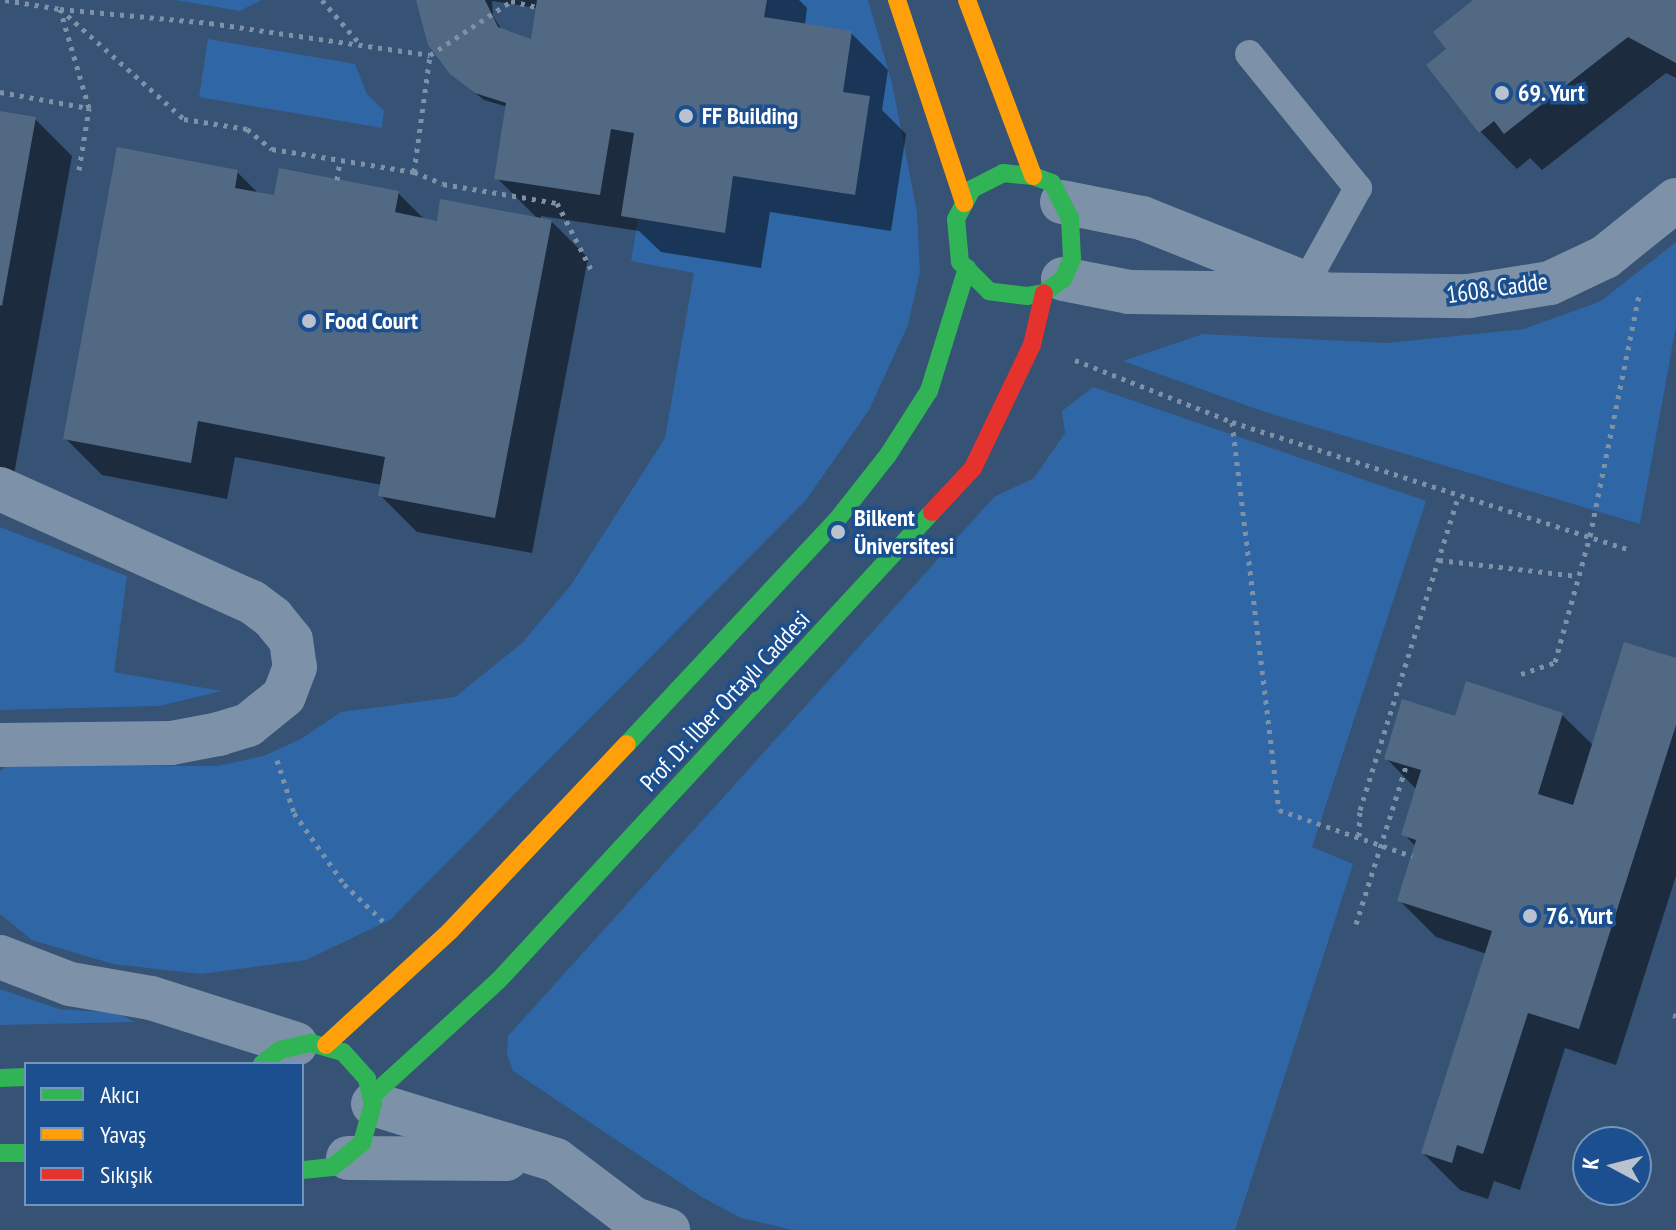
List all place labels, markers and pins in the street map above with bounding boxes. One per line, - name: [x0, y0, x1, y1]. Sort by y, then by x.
- place label: 69. Yurt: [1518, 79, 1587, 107]
- marker: 69. Yurt: [1493, 84, 1511, 102]
- place label: FF Building: [702, 102, 798, 130]
- marker: FF Building: [677, 107, 695, 125]
- place label: Food Court: [325, 307, 418, 335]
- marker: Food Court: [300, 312, 318, 330]
- place label: Bilkent Üniversitesi: [854, 504, 954, 560]
- marker: Bilkent Üniversitesi: [829, 523, 847, 541]
- place label: 76. Yurt: [1546, 902, 1615, 930]
- marker: 76. Yurt: [1521, 907, 1539, 925]

